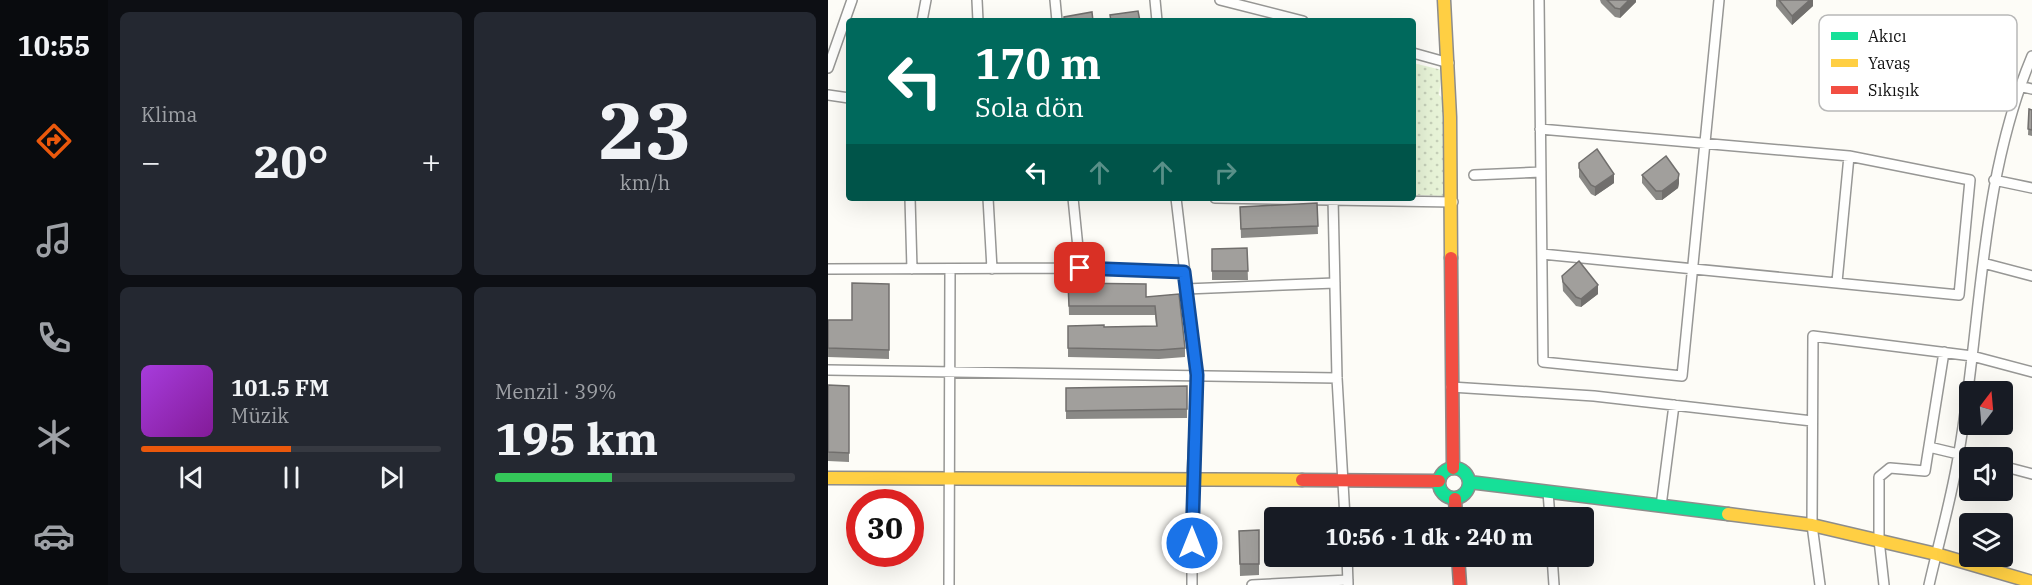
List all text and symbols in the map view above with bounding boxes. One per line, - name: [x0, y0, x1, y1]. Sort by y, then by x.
- legend: [1819, 15, 2017, 111]
- text: Akıcı: [1868, 26, 1907, 46]
- text: 10:55: [18, 28, 90, 63]
- text: 170 m: [975, 36, 1101, 91]
- icon: left: [876, 42, 954, 120]
- text: Yavaş: [1868, 53, 1910, 73]
- text: 23: [598, 79, 692, 180]
- text: Sıkışık: [1868, 80, 1920, 100]
- text: Sola dön: [975, 89, 1084, 124]
- text: Klima: [141, 101, 197, 128]
- icon: directions: [33, 120, 75, 162]
- text: 20°: [253, 132, 329, 190]
- text: −: [141, 140, 161, 183]
- text: +: [421, 140, 441, 183]
- icon: left: [1020, 156, 1053, 189]
- icon: ahead: [1083, 156, 1116, 189]
- icon: ahead: [1146, 156, 1179, 189]
- icon: right: [1209, 156, 1242, 189]
- text: km/h: [620, 169, 670, 196]
- icon: music: [33, 219, 75, 261]
- pin: [1054, 242, 1105, 293]
- icon: arrive: [1063, 251, 1096, 284]
- icon: phone: [33, 317, 75, 359]
- text: 101.5 FM: [231, 373, 329, 402]
- text: Menzil · 39%: [495, 378, 616, 405]
- north arrow: [1959, 381, 2013, 435]
- map controls: [1959, 381, 2013, 567]
- text: Müzik: [231, 402, 289, 429]
- text: 195 km: [495, 409, 658, 467]
- icon: climate: [33, 416, 75, 458]
- button: sound: [1959, 447, 2013, 501]
- icon: previous: [175, 461, 208, 494]
- icon: pause: [275, 461, 308, 494]
- icon: next: [375, 461, 408, 494]
- speed limit sign: 30: [846, 489, 924, 567]
- position arrow: [1160, 511, 1224, 575]
- button: layers: [1959, 513, 2013, 567]
- icon: car: [33, 515, 75, 557]
- text: 10:56 · 1 dk · 240 m: [1325, 522, 1533, 551]

